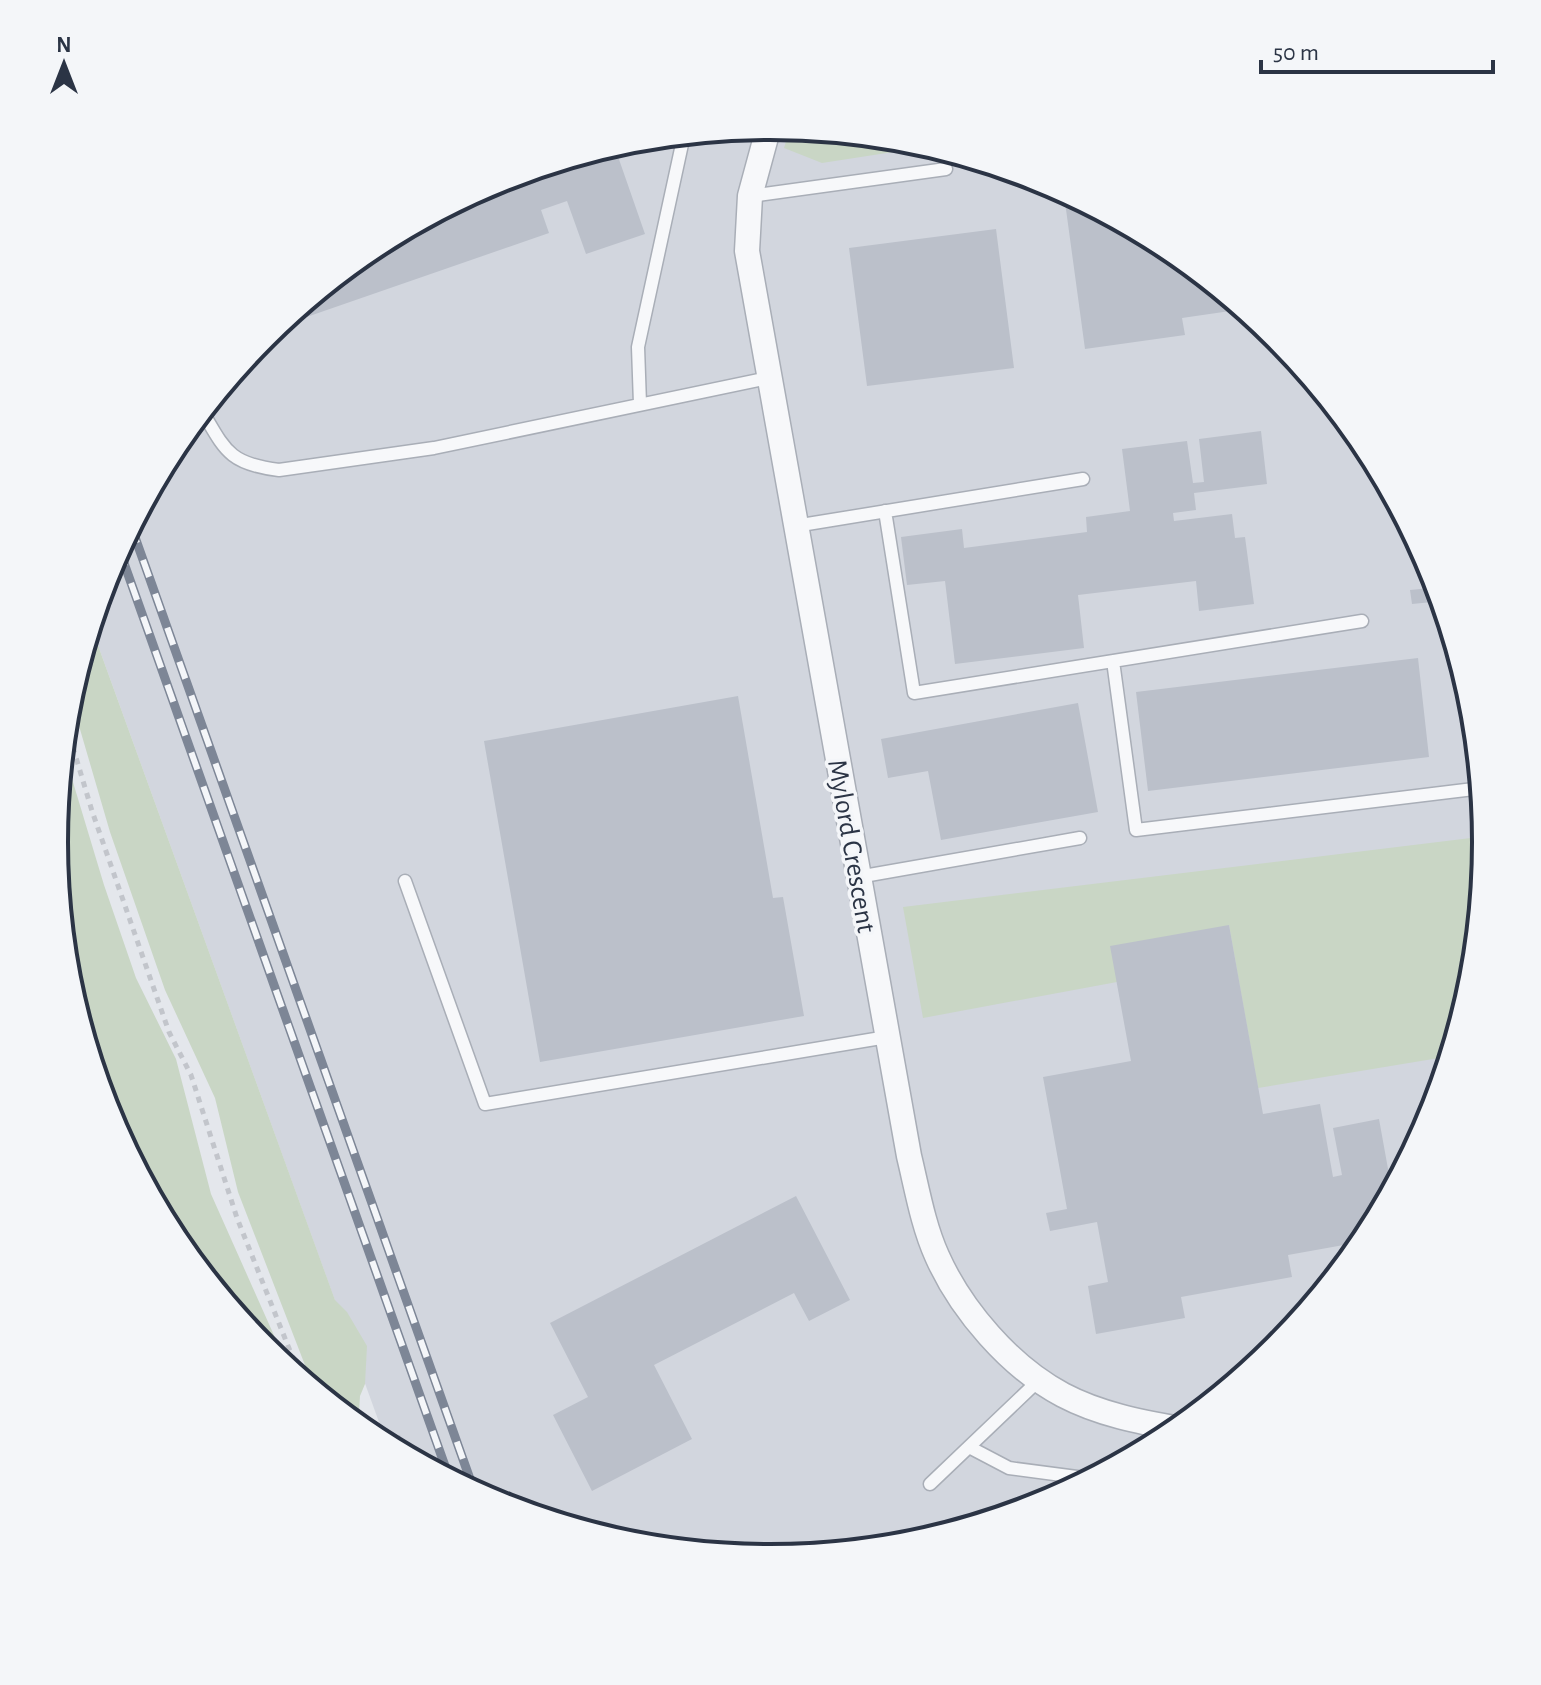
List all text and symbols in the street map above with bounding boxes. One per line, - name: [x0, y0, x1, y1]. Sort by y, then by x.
- north arrow: [24, 24, 104, 104]
- scale bar: [1261, 24, 1493, 74]
- text: N: [56, 34, 72, 56]
- text: 50 m: [1273, 41, 1319, 65]
- street label: Mylord Crescent: [822, 758, 880, 935]

